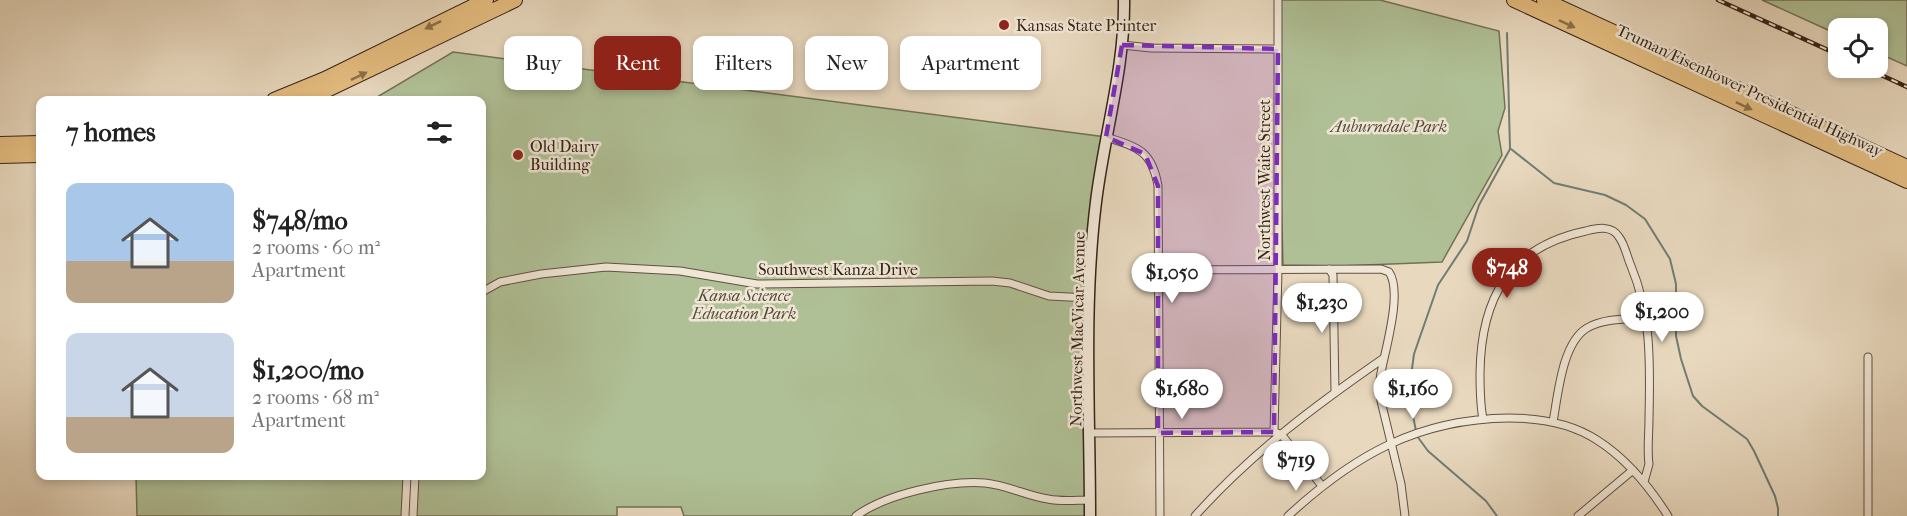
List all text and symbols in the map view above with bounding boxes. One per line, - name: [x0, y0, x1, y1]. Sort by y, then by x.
- place label: Kansas State Printer: [1016, 16, 1157, 35]
- marker: Kansas State Printer: [997, 18, 1011, 32]
- map controls: [1828, 18, 1888, 78]
- button: locate: [1828, 18, 1888, 78]
- one-way arrow: [1558, 20, 1575, 29]
- street label: Truman/Eisenhower Presidential Highway: [1614, 20, 1886, 161]
- one-way arrow: [425, 21, 442, 30]
- chip: Buy: [504, 36, 582, 90]
- chip: Rent: [594, 36, 681, 90]
- chip: Filters: [693, 36, 793, 90]
- chip: New: [805, 36, 888, 90]
- chip: Apartment: [900, 36, 1041, 90]
- one-way arrow: [351, 71, 368, 80]
- street label: Northwest Waite Street: [1255, 99, 1274, 261]
- one-way arrow: [1735, 101, 1752, 110]
- icon: filters: [423, 116, 456, 149]
- text: 7 homes: [66, 117, 156, 148]
- park label: Auburndale Park: [1329, 117, 1447, 136]
- place label: Old Dairy Building: [530, 137, 599, 174]
- marker: Old Dairy Building: [511, 148, 525, 162]
- text: $748/mo: [252, 205, 348, 236]
- icon: home: [114, 207, 186, 279]
- street label: Northwest MacVicar Avenue: [1066, 231, 1089, 427]
- text: 2 rooms · 60 m²: [252, 236, 380, 259]
- pin: $748: [1471, 248, 1543, 299]
- pin: $1,050: [1123, 253, 1221, 304]
- text: $748: [1486, 256, 1528, 279]
- text: Apartment: [252, 259, 346, 282]
- street label: Southwest Kanza Drive: [758, 260, 918, 279]
- text: $1,050: [1146, 261, 1198, 284]
- pin: $1,230: [1273, 283, 1371, 334]
- park label: Kansa Science Education Park: [691, 286, 796, 323]
- text: $1,230: [1296, 291, 1348, 314]
- pin: $1,200: [1613, 292, 1711, 343]
- text: $1,200: [1635, 300, 1689, 323]
- text: $1,200/mo: [252, 355, 364, 386]
- icon: home: [114, 357, 186, 429]
- pin: $1,680: [1133, 369, 1231, 420]
- pin: $1,160: [1364, 369, 1462, 420]
- text: $1,680: [1155, 377, 1209, 400]
- text: $1,160: [1387, 377, 1439, 400]
- text: 2 rooms · 68 m²: [252, 386, 379, 409]
- text: Apartment: [252, 409, 346, 432]
- pin: $719: [1260, 441, 1332, 492]
- text: $719: [1277, 449, 1315, 472]

